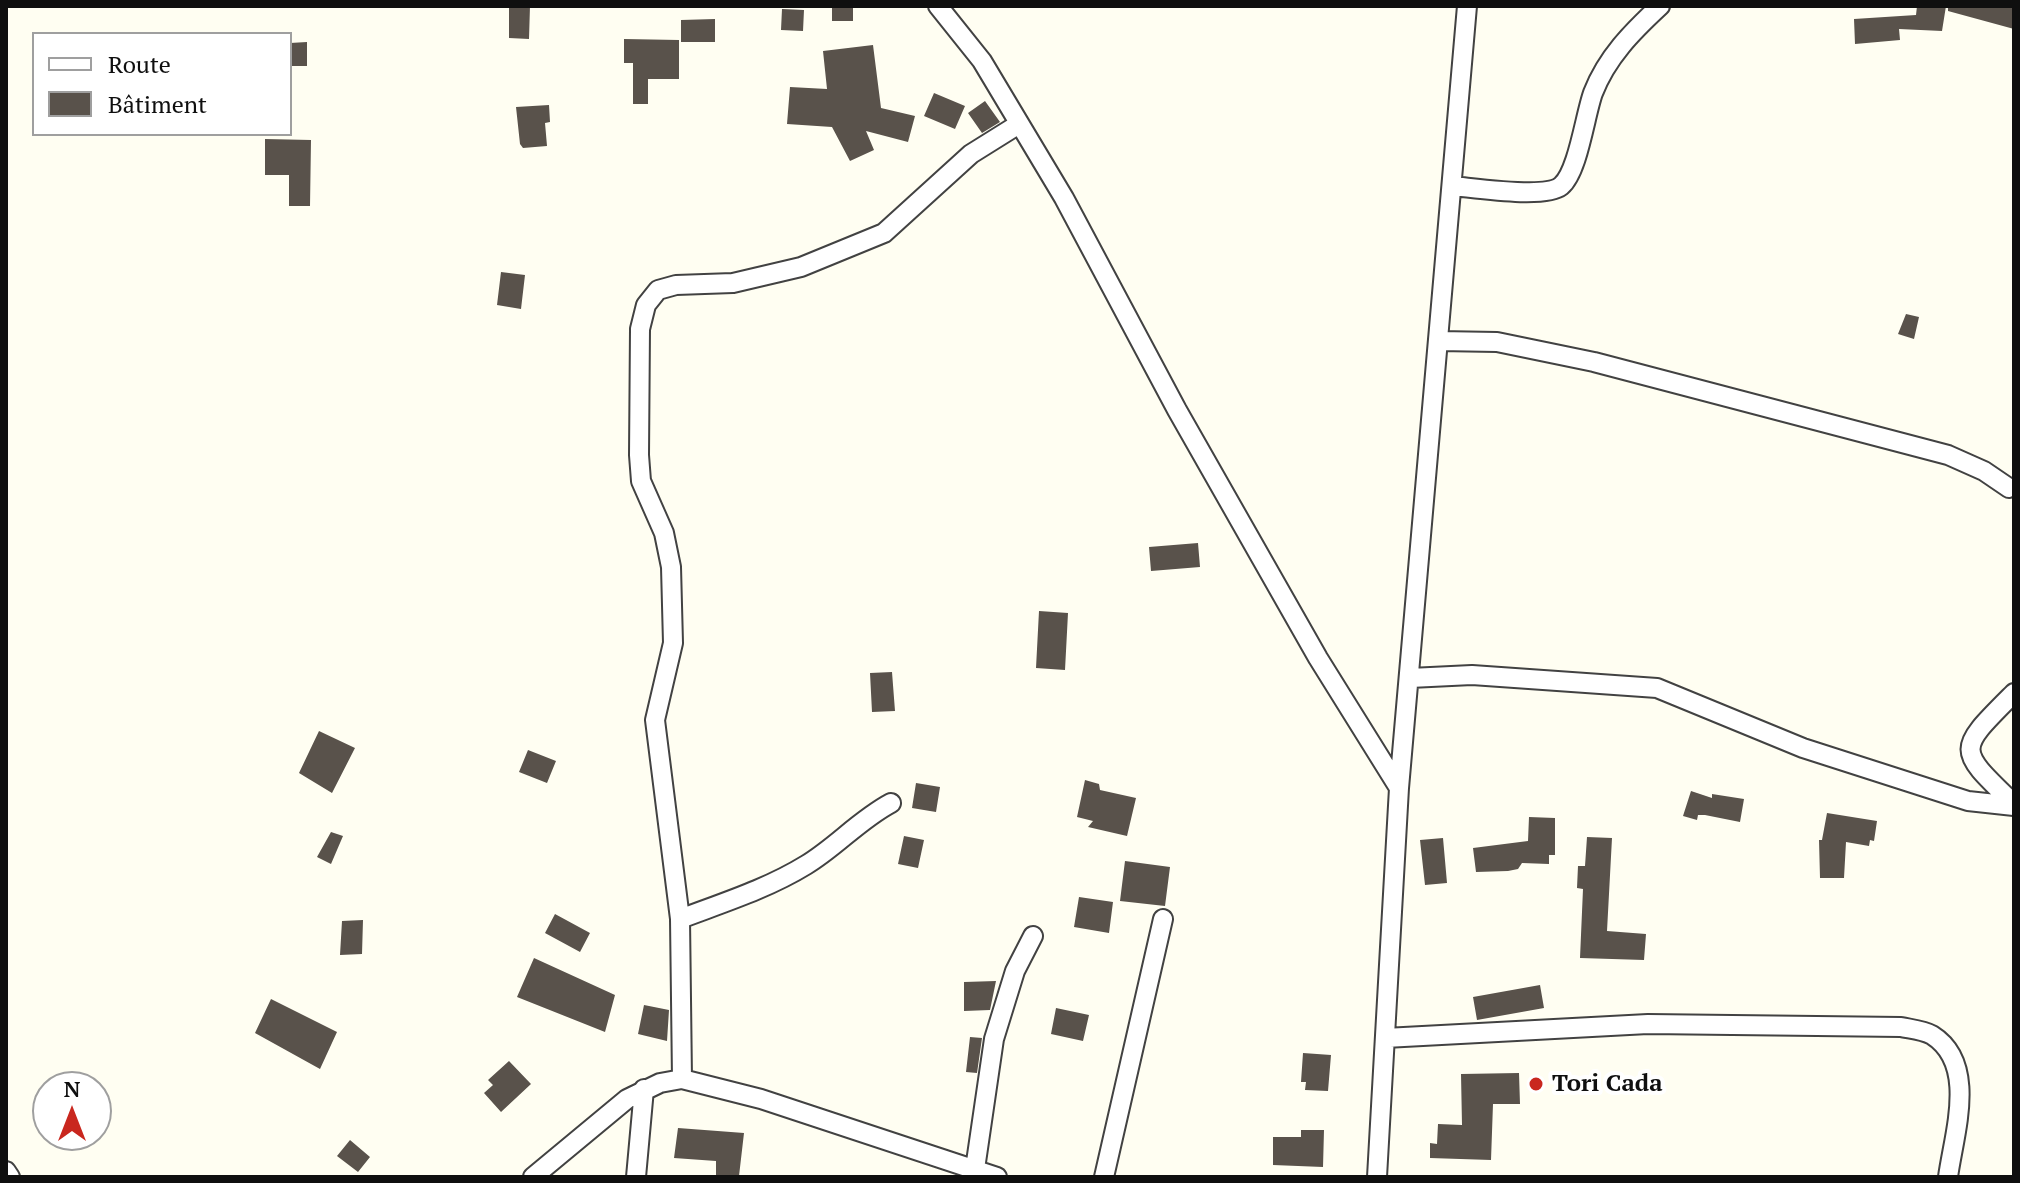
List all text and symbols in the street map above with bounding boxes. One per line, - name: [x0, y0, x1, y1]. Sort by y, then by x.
- legend: [32, 32, 292, 136]
- text: Route: [108, 48, 171, 80]
- text: Bâtiment: [108, 88, 207, 120]
- place label: Tori Cada: [1552, 1070, 1662, 1098]
- north arrow: [32, 1071, 112, 1151]
- text: N: [64, 1074, 80, 1103]
- marker: Tori Cada: [1527, 1075, 1545, 1093]

